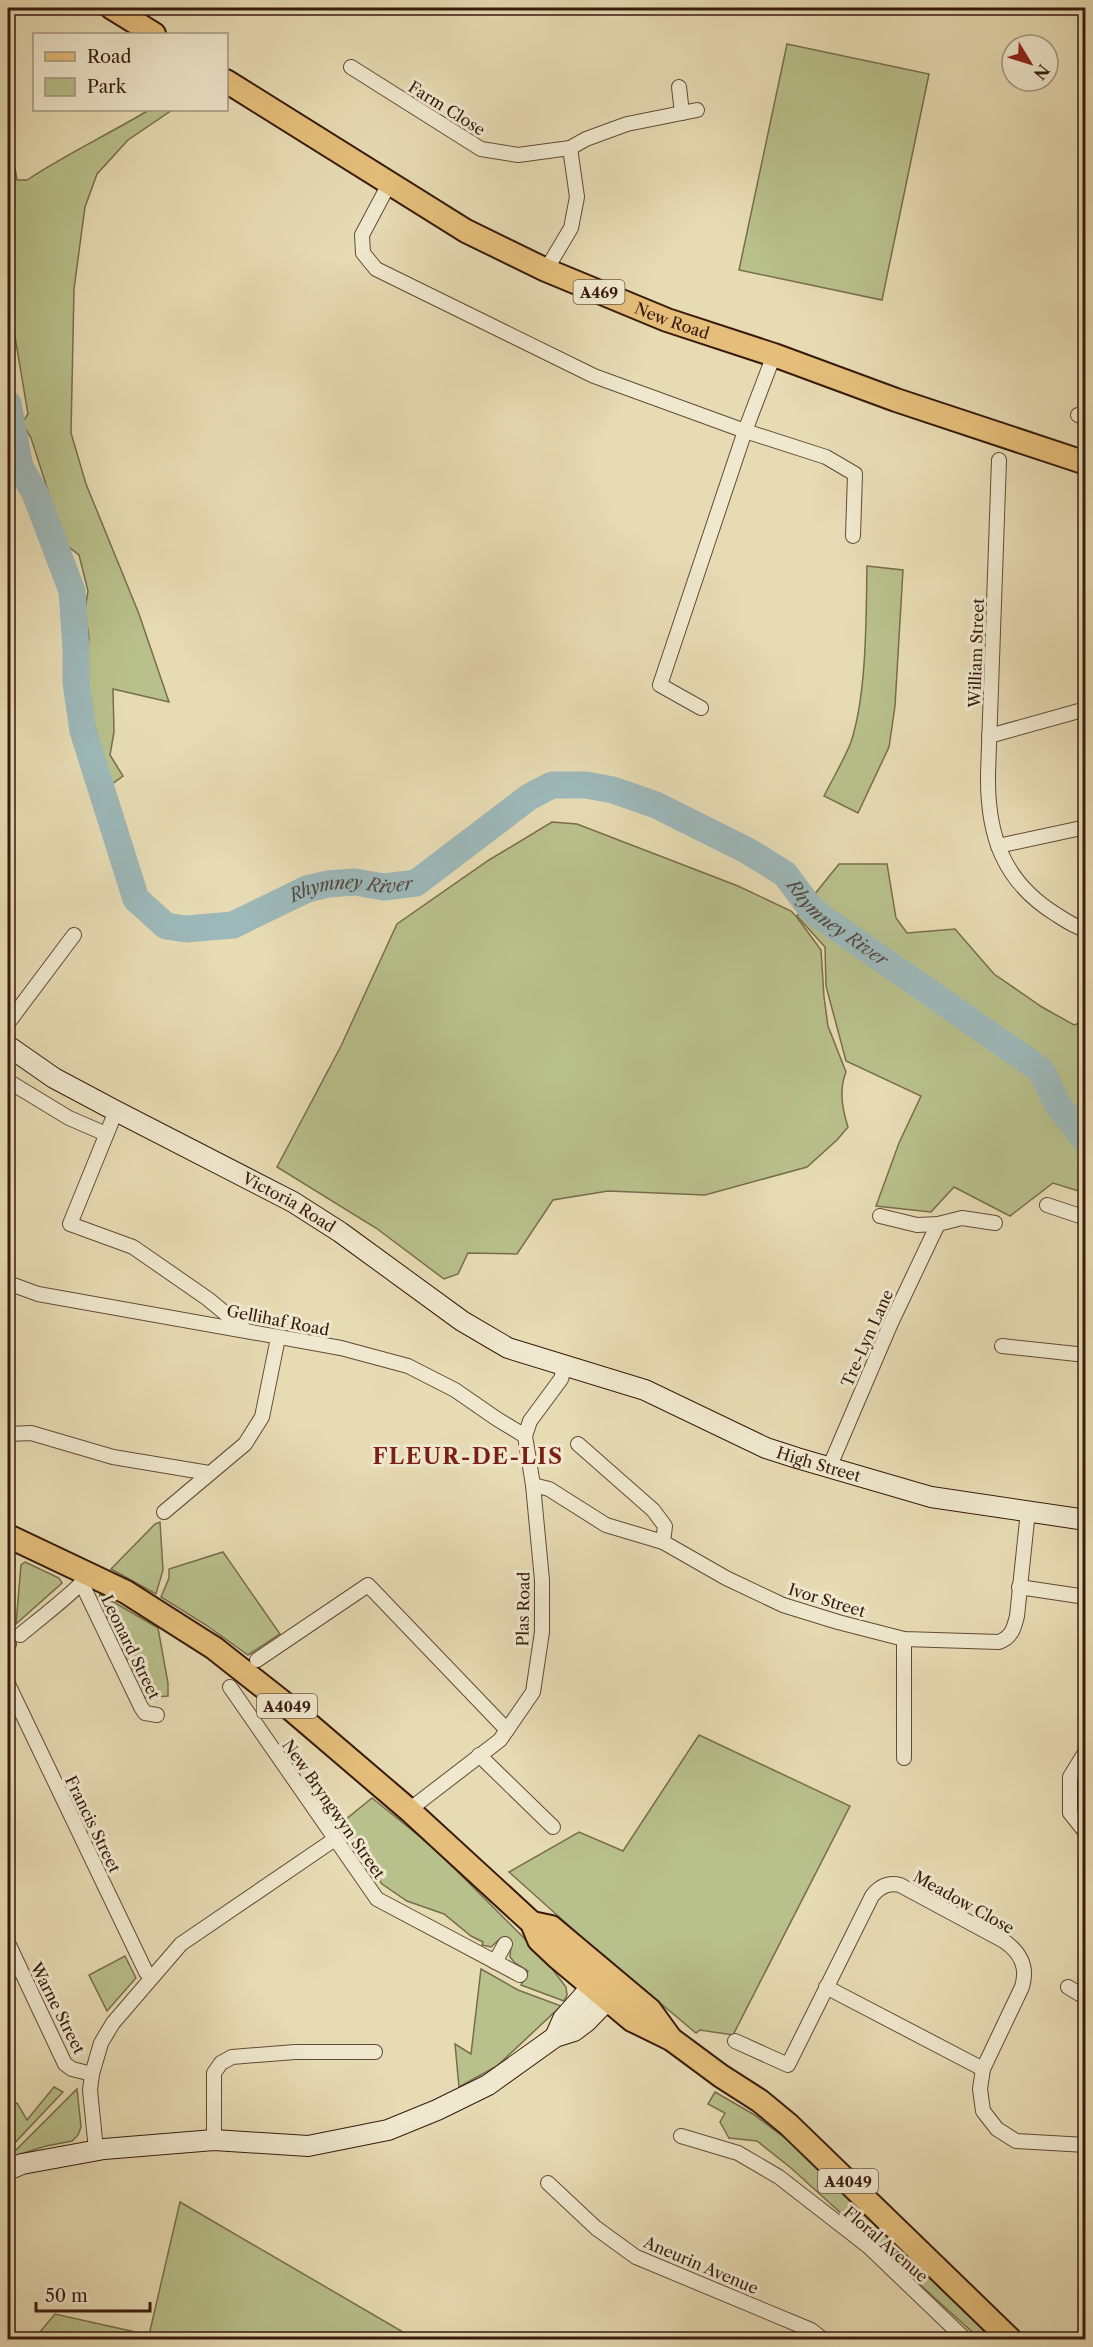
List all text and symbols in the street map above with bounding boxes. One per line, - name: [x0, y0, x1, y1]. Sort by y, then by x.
- legend: [33, 33, 228, 111]
- north arrow: [1000, 33, 1060, 93]
- text: Road: [87, 46, 132, 68]
- text: N: [1030, 61, 1054, 84]
- text: Park: [87, 76, 128, 98]
- street label: Farm Close: [405, 76, 489, 140]
- road number: A469: [574, 280, 624, 304]
- street label: New Road: [632, 298, 712, 343]
- street label: William Street: [964, 597, 988, 709]
- water label: Rhymney River: [284, 870, 416, 908]
- water label: Rhymney River: [781, 874, 894, 972]
- street label: Victoria Road: [238, 1167, 340, 1237]
- street label: Tre-Lyn Lane: [837, 1286, 897, 1390]
- street label: Gellihaf Road: [225, 1300, 331, 1340]
- street label: High Street: [774, 1442, 863, 1486]
- district label: FLEUR-DE-LIS: [372, 1443, 564, 1470]
- street label: Plas Road: [512, 1571, 534, 1646]
- street label: Ivor Street: [786, 1579, 868, 1621]
- street label: Leonard Street: [97, 1592, 165, 1703]
- road number: A4049: [257, 1694, 317, 1718]
- street label: New Bryngwyn Street: [278, 1735, 390, 1883]
- street label: Francis Street: [61, 1772, 125, 1876]
- street label: Meadow Close: [910, 1866, 1018, 1938]
- street label: Warne Street: [26, 1958, 90, 2057]
- road number: A4049: [818, 2169, 878, 2193]
- street label: Floral Avenue: [840, 2202, 932, 2286]
- street label: Aneurin Avenue: [640, 2231, 761, 2298]
- scale bar: [36, 2275, 150, 2313]
- text: 50 m: [45, 2285, 88, 2307]

